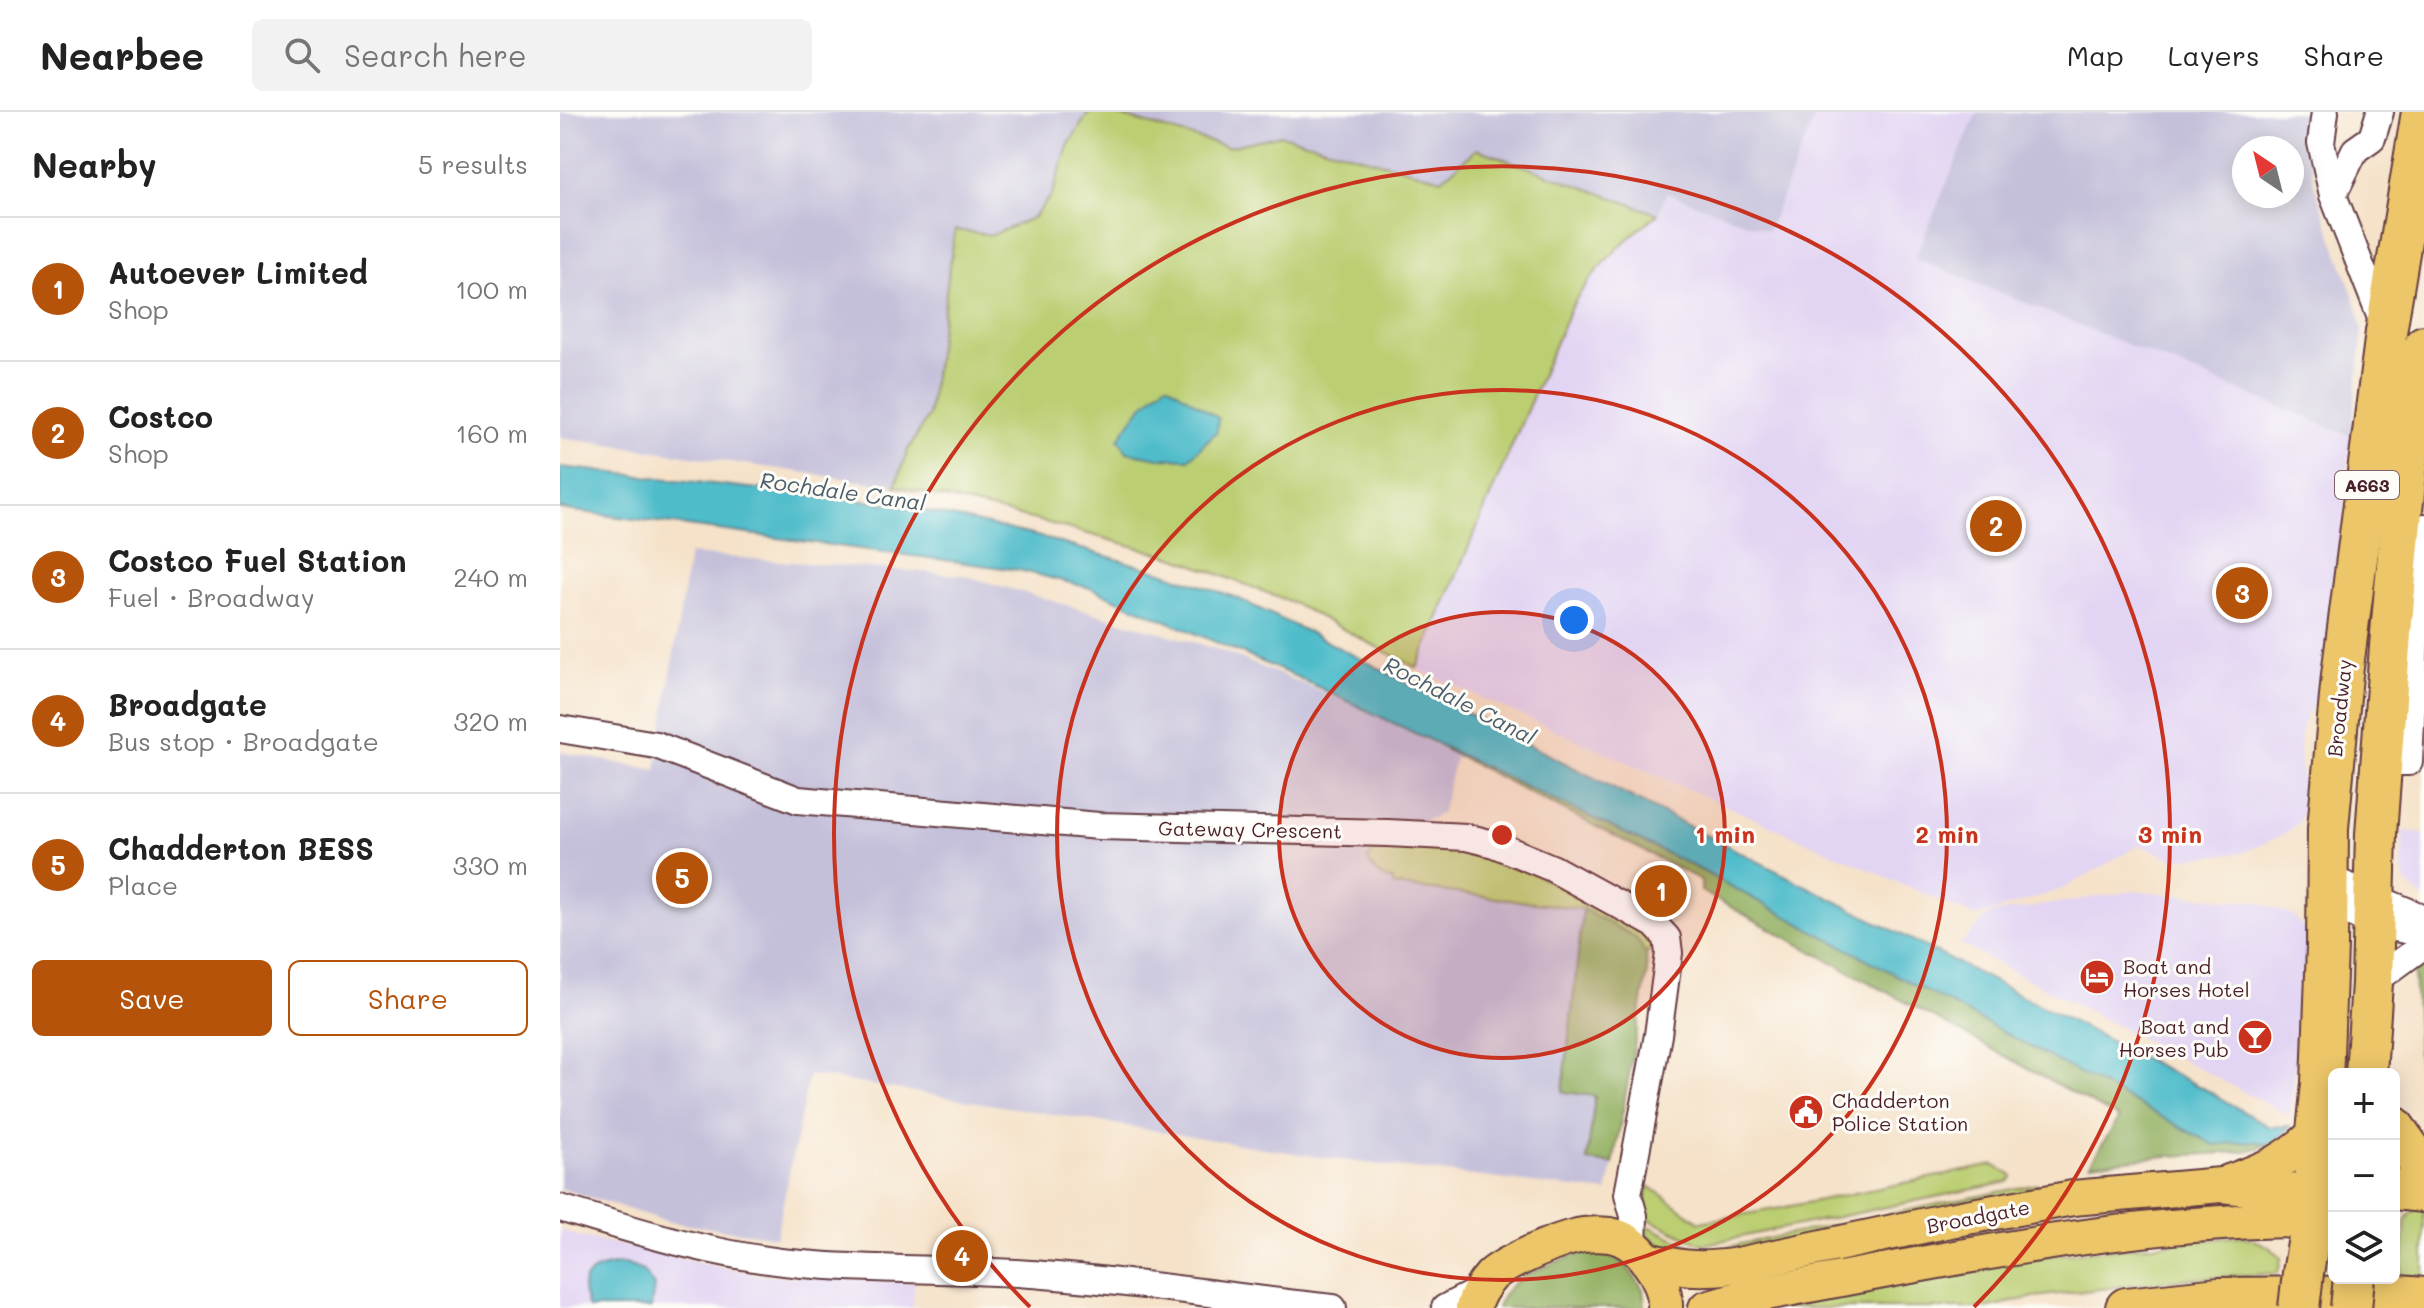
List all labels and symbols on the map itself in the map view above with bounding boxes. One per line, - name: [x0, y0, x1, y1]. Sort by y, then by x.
- north arrow: [2232, 136, 2304, 208]
- water label: Rochdale Canal: [758, 465, 928, 517]
- road number: A663: [2335, 471, 2399, 499]
- pin: 2: [1970, 496, 2022, 556]
- pin: 3: [2216, 563, 2268, 623]
- your location: [1554, 600, 1594, 640]
- water label: Rochdale Canal: [1379, 649, 1541, 751]
- street label: Broadway: [2321, 658, 2357, 758]
- street label: Gateway Crescent: [1158, 814, 1342, 844]
- text: 1 min: [1695, 818, 1755, 849]
- text: 2 min: [1916, 818, 1979, 849]
- text: 3 min: [2138, 818, 2202, 849]
- centre of rings: [1488, 821, 1516, 849]
- pin: 5: [656, 848, 708, 908]
- pin: 1: [1635, 861, 1687, 921]
- place label: Boat and Horses Hotel: [2123, 953, 2250, 1002]
- hotel icon: Boat and Horses Hotel: [2078, 958, 2116, 996]
- place label: Boat and Horses Pub: [2119, 1013, 2229, 1062]
- bar icon: Boat and Horses Pub: [2236, 1018, 2274, 1056]
- place label: Chadderton Police Station: [1832, 1087, 1968, 1136]
- public building icon: Chadderton Police Station: [1787, 1093, 1825, 1131]
- street label: Broadgate: [1924, 1193, 2032, 1239]
- pin: 4: [936, 1226, 988, 1286]

